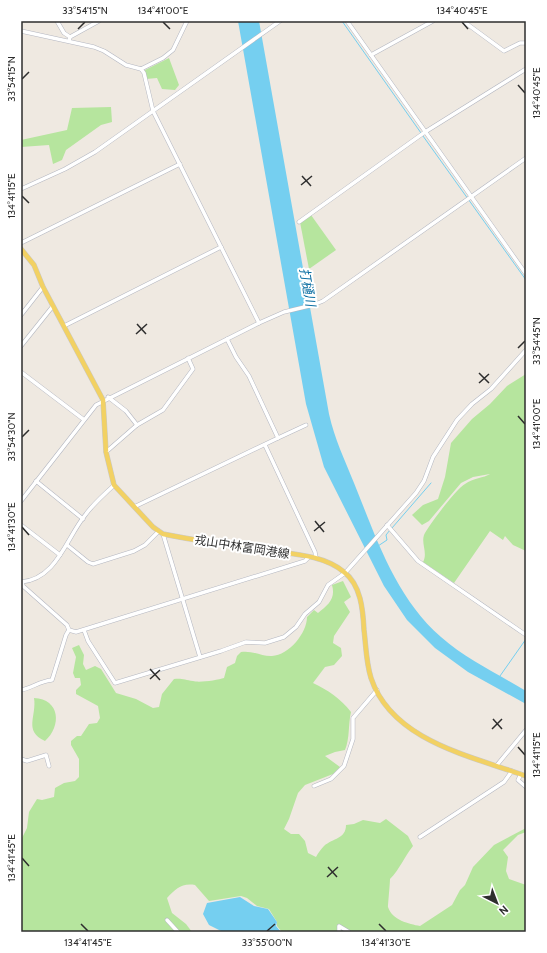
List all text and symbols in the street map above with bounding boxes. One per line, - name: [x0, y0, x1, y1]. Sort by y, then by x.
- text: 33°54'15"N: [62, 4, 108, 17]
- text: 134°41'00"E: [138, 4, 189, 17]
- text: 134°40'45"E: [436, 4, 488, 17]
- text: 33°54'15"N: [5, 56, 18, 102]
- text: 134°40'45"E: [530, 67, 543, 119]
- text: 134°41'15"E: [5, 173, 18, 219]
- water label: 打樋川: [297, 266, 320, 310]
- text: 33°54'45"N: [530, 317, 543, 365]
- text: 134°41'00"E: [530, 398, 543, 449]
- text: 33°54'30"N: [5, 412, 18, 462]
- text: 134°41'30"E: [5, 502, 18, 551]
- street label: 戎山中林富岡港線: [193, 532, 291, 561]
- text: 134°41'15"E: [530, 732, 543, 778]
- text: 134°41'45"E: [5, 834, 18, 882]
- north arrow: [477, 883, 517, 923]
- text: N: [496, 903, 511, 918]
- text: 134°41'45"E: [64, 936, 112, 949]
- text: 33°55'00"N: [242, 936, 292, 949]
- text: 134°41'30"E: [362, 936, 411, 949]

